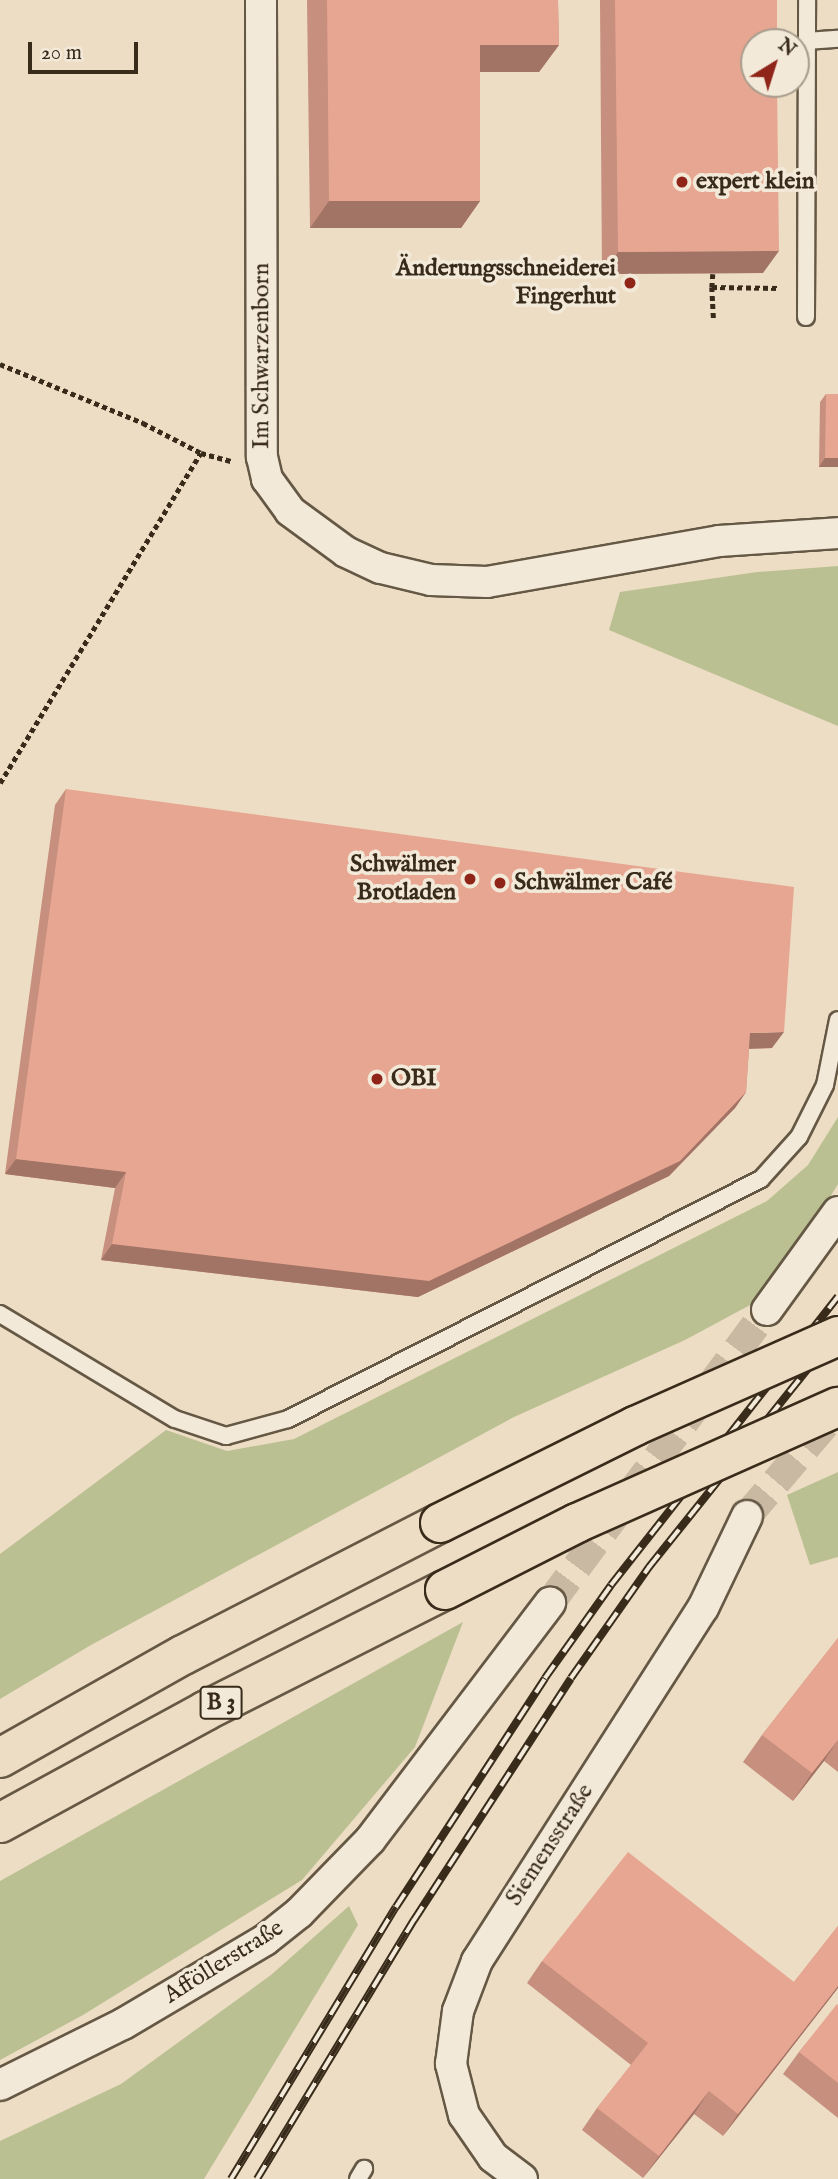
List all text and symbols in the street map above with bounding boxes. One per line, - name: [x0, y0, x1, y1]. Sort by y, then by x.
- scale bar: [32, 28, 142, 72]
- north arrow: [740, 28, 810, 98]
- text: N: [773, 34, 801, 63]
- text: 20 m: [41, 40, 82, 67]
- place label: expert klein: [696, 168, 815, 196]
- marker: expert klein: [674, 174, 690, 190]
- place label: Änderungsschneiderei Fingerhut: [396, 255, 616, 311]
- street label: Im Schwarzenborn: [248, 263, 276, 449]
- marker: Änderungsschneiderei Fingerhut: [622, 275, 638, 291]
- place label: Schwälmer Brotladen: [350, 851, 456, 907]
- place label: Schwälmer Café: [514, 869, 672, 897]
- marker: Schwälmer Brotladen: [462, 871, 478, 887]
- marker: Schwälmer Café: [492, 875, 508, 891]
- place label: OBI: [391, 1065, 437, 1093]
- marker: OBI: [369, 1071, 385, 1087]
- road number: B 3: [198, 1684, 244, 1722]
- street label: Siemensstraße: [500, 1779, 600, 1911]
- street label: Afföllerstraße: [159, 1914, 289, 2010]

